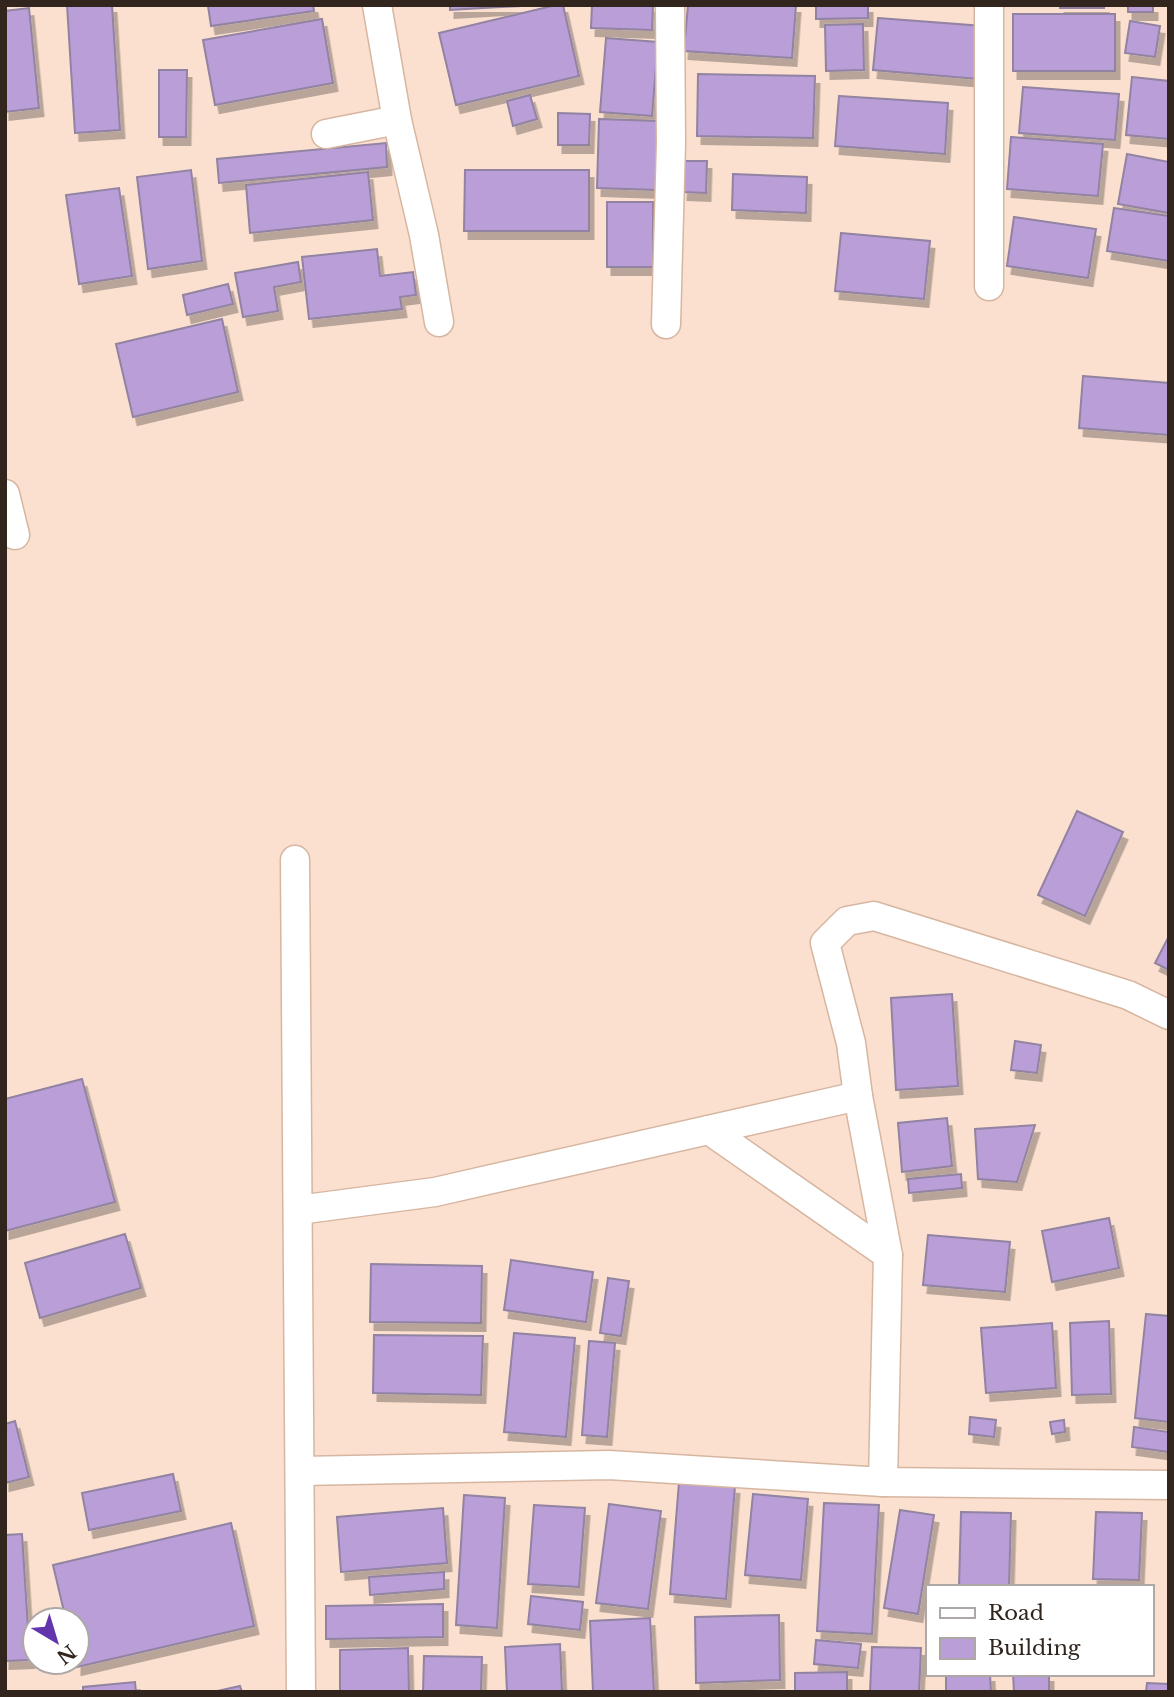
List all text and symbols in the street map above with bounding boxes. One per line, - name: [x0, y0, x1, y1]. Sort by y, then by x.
- legend: [926, 1585, 1153, 1676]
- text: Road: [988, 1600, 1044, 1626]
- north arrow: [21, 1606, 91, 1676]
- text: Building: [988, 1635, 1081, 1661]
- text: N: [52, 1639, 80, 1669]

